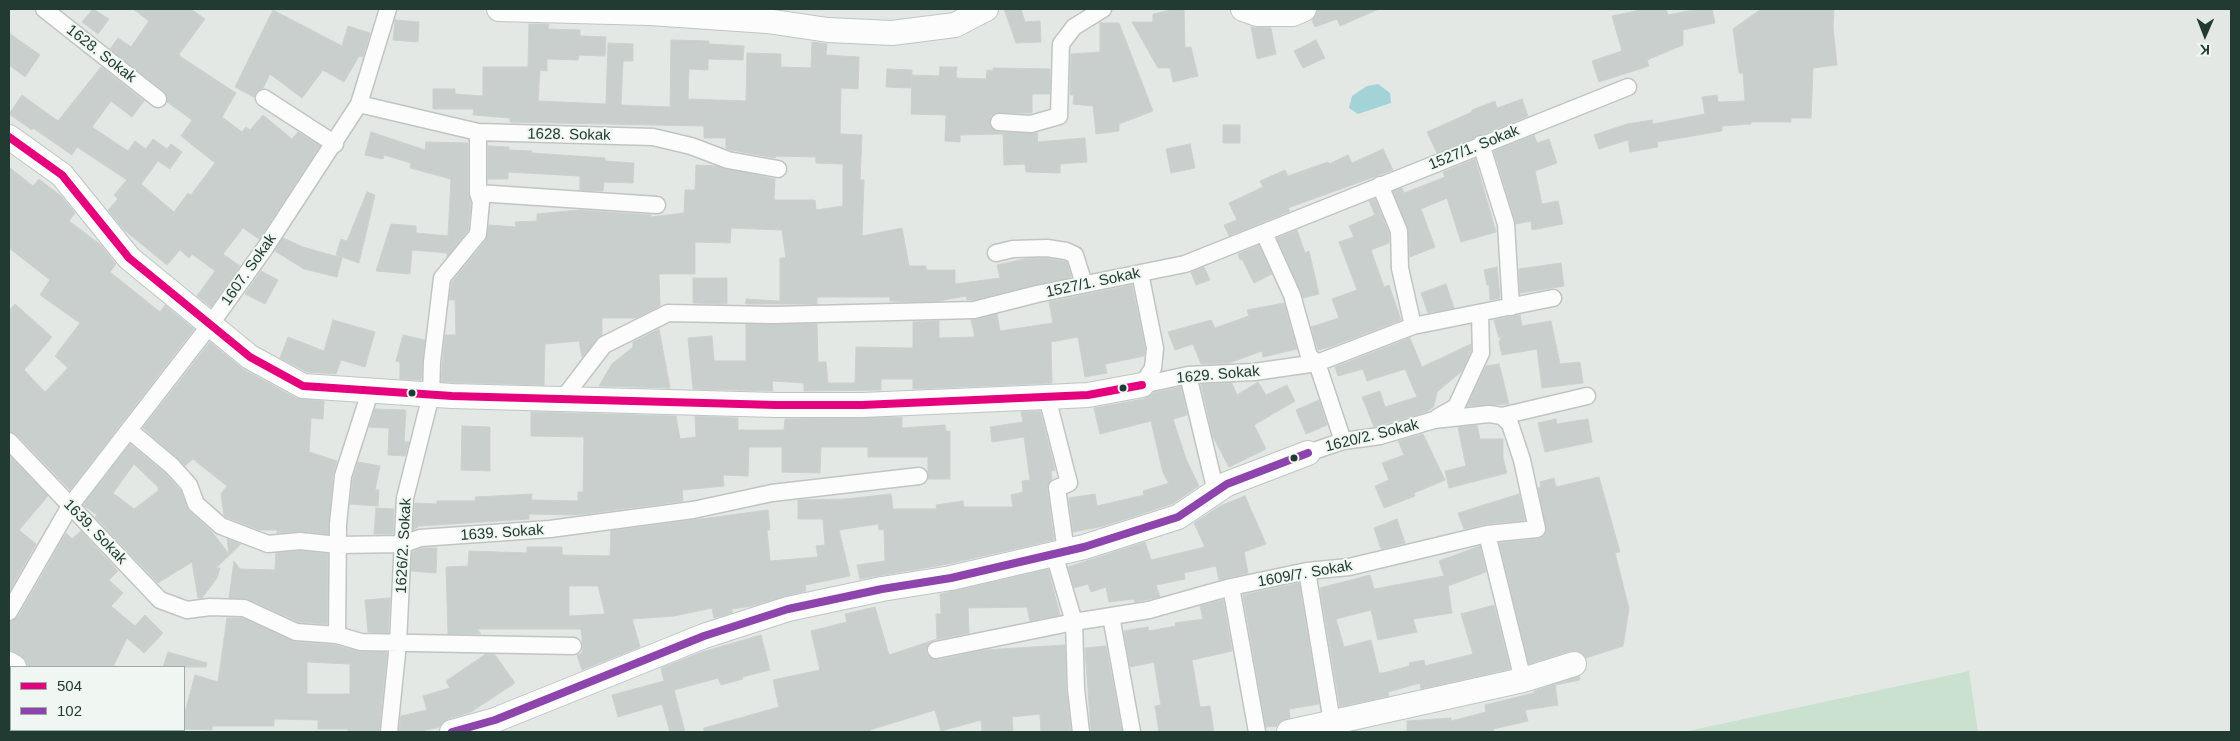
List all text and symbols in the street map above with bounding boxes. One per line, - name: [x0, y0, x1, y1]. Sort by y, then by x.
- north arrow: [2180, 10, 2230, 60]
- street label: 1628. Sokak: [63, 21, 139, 87]
- text: K: [2200, 42, 2210, 58]
- street label: 1527/1. Sokak: [1426, 122, 1522, 174]
- street label: 1628. Sokak: [527, 125, 611, 145]
- street label: 1607. Sokak: [218, 231, 280, 309]
- street label: 1527/1. Sokak: [1044, 264, 1142, 302]
- street label: 1629. Sokak: [1176, 362, 1260, 388]
- unlabelled marker: [1118, 383, 1128, 393]
- unlabelled marker: [407, 388, 417, 398]
- street label: 1620/2. Sokak: [1323, 416, 1421, 456]
- unlabelled marker: [1289, 453, 1299, 463]
- street label: 1639. Sokak: [60, 496, 130, 568]
- street label: 1626/2. Sokak: [393, 498, 415, 594]
- street label: 1639. Sokak: [460, 521, 544, 545]
- street label: 1609/7. Sokak: [1256, 557, 1354, 591]
- legend: [10, 666, 185, 731]
- text: 504: [57, 677, 82, 694]
- text: 102: [57, 702, 82, 719]

